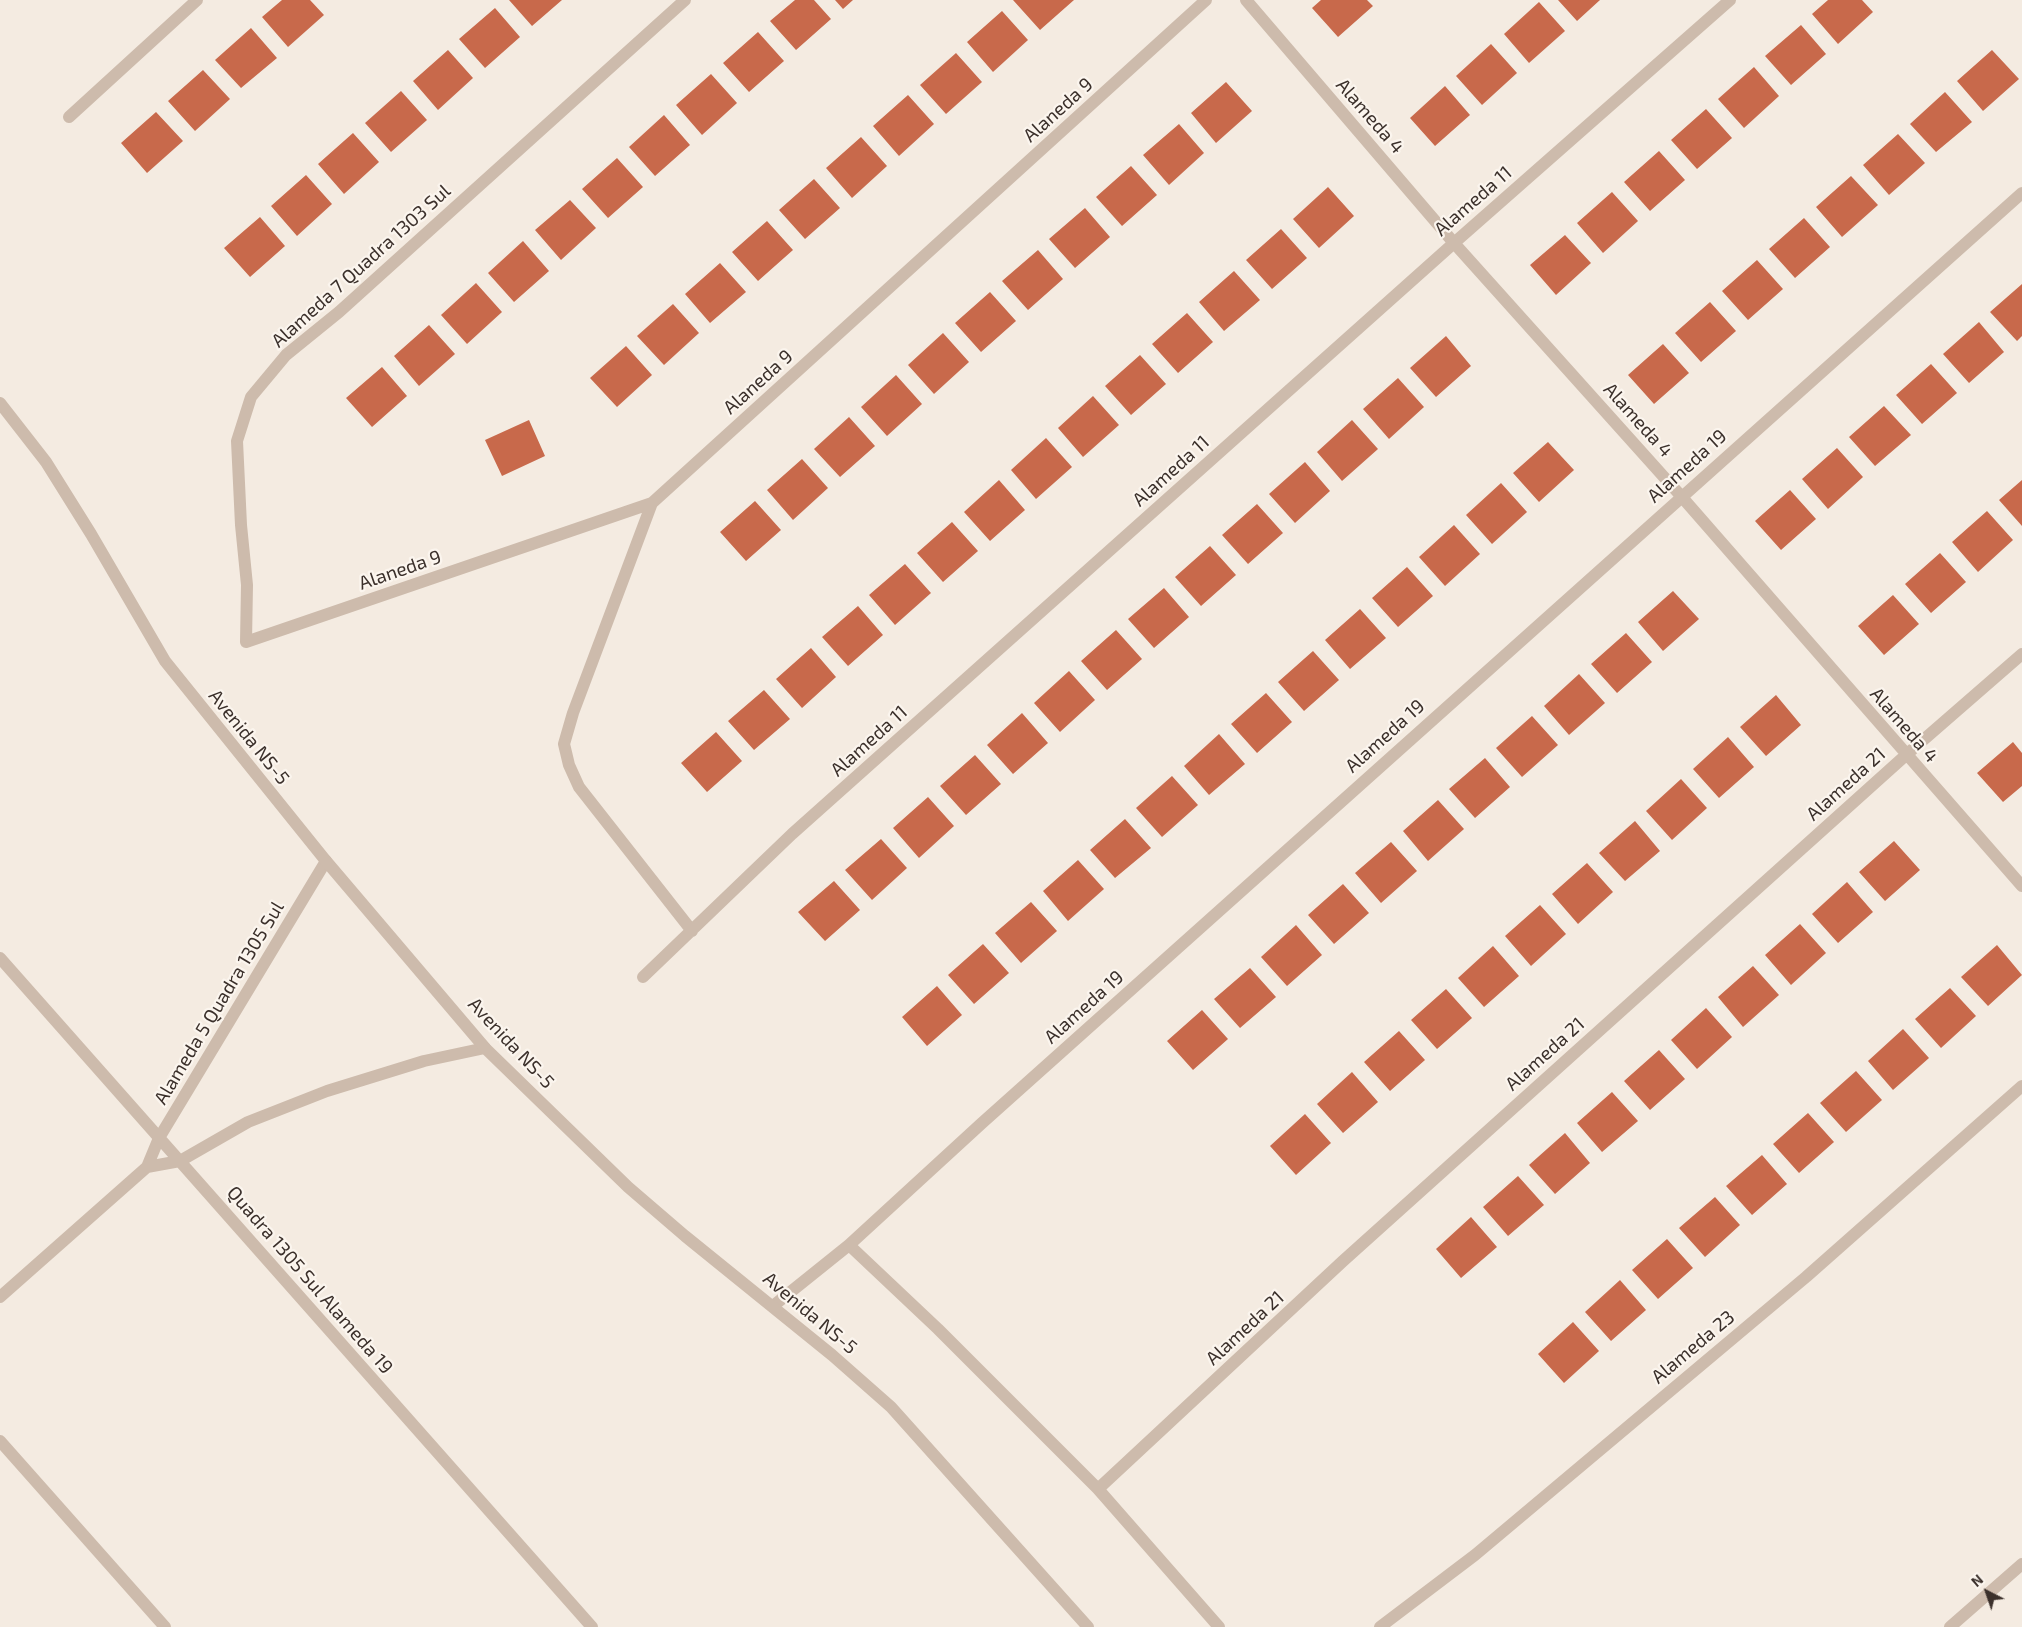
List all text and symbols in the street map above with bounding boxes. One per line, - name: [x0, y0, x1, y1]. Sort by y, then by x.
- street label: Alaneda 9: [1019, 73, 1097, 147]
- street label: Alameda 4: [1331, 74, 1409, 158]
- street label: Alameda 11: [1430, 161, 1516, 241]
- street label: Alameda 7 Quadra 1303 Sul: [267, 180, 455, 352]
- street label: Alaneda 9: [719, 345, 797, 419]
- street label: Alameda 4: [1599, 378, 1677, 462]
- street label: Alameda 19: [1643, 424, 1731, 508]
- street label: Alameda 11: [1128, 431, 1214, 511]
- street label: Alaneda 9: [356, 545, 444, 595]
- street label: Alameda 4: [1865, 683, 1943, 767]
- street label: Avenida NS-5: [204, 685, 294, 789]
- street label: Alameda 19: [1341, 694, 1429, 778]
- street label: Alameda 11: [826, 701, 912, 781]
- street label: Alameda 21: [1802, 743, 1890, 825]
- street label: Alameda 5 Quadra 1305 Sul: [149, 897, 289, 1109]
- street label: Alameda 19: [1040, 965, 1128, 1049]
- street label: Avenida NS-5: [463, 993, 559, 1093]
- street label: Alameda 21: [1501, 1013, 1589, 1095]
- street label: Quadra 1305 Sul Alameda 19: [222, 1181, 398, 1379]
- street label: Avenida NS-5: [758, 1267, 862, 1359]
- street label: Alameda 21: [1201, 1286, 1289, 1370]
- street label: Alameda 23: [1647, 1306, 1739, 1388]
- north arrow: [1962, 1567, 2012, 1617]
- text: N: [1967, 1571, 1986, 1590]

